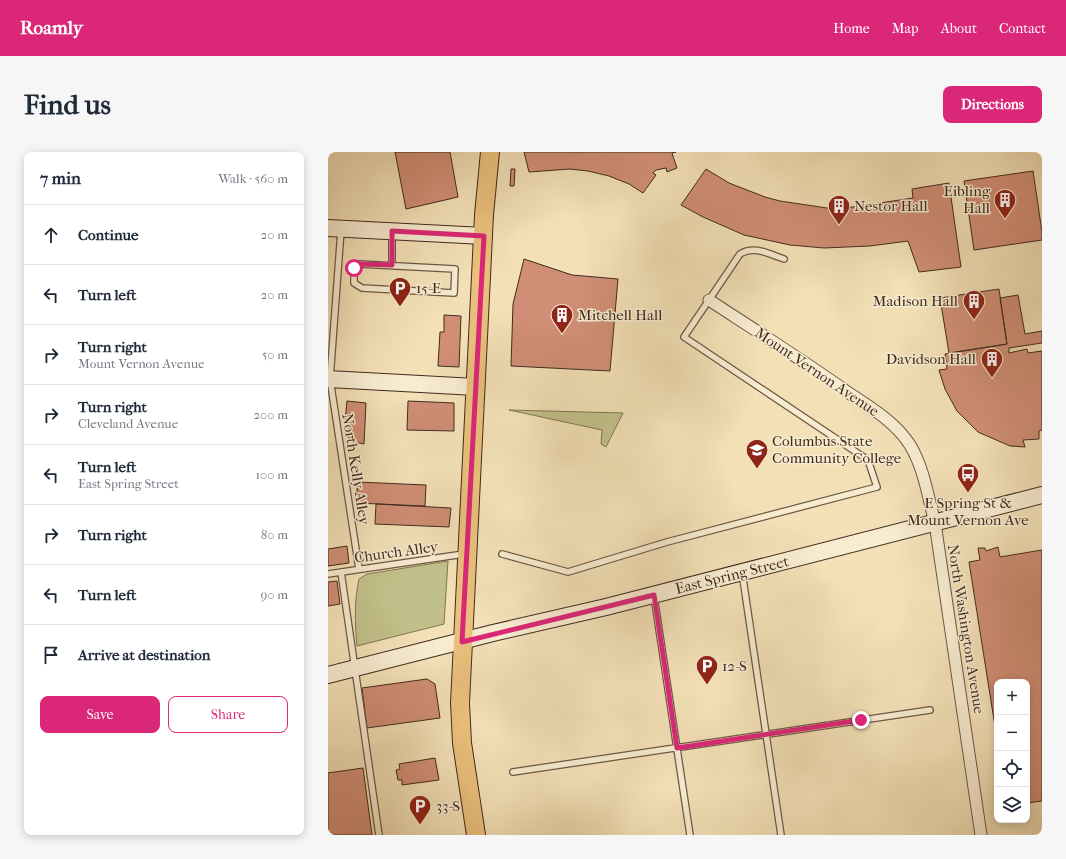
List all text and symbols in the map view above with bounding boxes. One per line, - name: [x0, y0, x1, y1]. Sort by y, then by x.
- text: Roamly: [20, 17, 83, 39]
- text: Home: [833, 20, 870, 37]
- text: Map: [892, 20, 919, 37]
- text: About: [941, 20, 977, 37]
- text: Contact: [999, 20, 1046, 37]
- button: Directions: [943, 86, 1042, 123]
- text: Find us: [24, 88, 111, 121]
- text: 7 min: [40, 168, 81, 188]
- text: Walk · 560 m: [218, 171, 288, 186]
- place label: Eibling Hall: [943, 182, 991, 217]
- building icon: Eibling Hall: [992, 187, 1018, 220]
- building icon: Nestor Hall: [826, 193, 852, 226]
- place label: Nestor Hall: [854, 197, 928, 215]
- icon: ahead: [40, 224, 62, 246]
- text: Continue: [78, 226, 138, 244]
- text: 20 m: [261, 227, 288, 242]
- route start: [345, 259, 363, 277]
- parking icon: 15-E: [387, 275, 413, 308]
- place label: 15-E: [416, 279, 441, 297]
- icon: left: [40, 284, 62, 306]
- text: Turn left: [78, 286, 136, 304]
- text: 20 m: [261, 287, 288, 302]
- building icon: Madison Hall: [961, 288, 987, 321]
- place label: Madison Hall: [873, 292, 958, 310]
- building icon: Mitchell Hall: [549, 302, 575, 335]
- place label: Mitchell Hall: [578, 306, 662, 324]
- street label: Mount Vernon Avenue: [752, 324, 883, 421]
- text: Turn right: [78, 338, 147, 356]
- icon: right: [40, 344, 62, 366]
- building icon: Davidson Hall: [979, 346, 1005, 379]
- text: 50 m: [262, 347, 288, 362]
- place label: Davidson Hall: [886, 350, 976, 368]
- text: Mount Vernon Avenue: [78, 356, 204, 371]
- text: Turn right: [78, 398, 147, 416]
- icon: right: [40, 404, 62, 426]
- text: 200 m: [253, 407, 288, 422]
- street label: North Kelly Alley: [338, 412, 374, 527]
- text: Cleveland Avenue: [78, 416, 178, 431]
- place label: Columbus State Community College: [772, 432, 902, 467]
- school or university icon: Columbus State Community College: [744, 437, 770, 470]
- text: Turn left: [78, 458, 136, 476]
- bus stop icon: E Spring St & Mount Vernon Ave: [955, 461, 981, 494]
- icon: left: [40, 464, 62, 486]
- text: 100 m: [255, 467, 288, 482]
- text: East Spring Street: [78, 476, 179, 491]
- place label: E Spring St & Mount Vernon Ave: [907, 494, 1029, 529]
- icon: right: [40, 524, 62, 546]
- text: Turn right: [78, 526, 147, 544]
- text: 80 m: [261, 527, 288, 542]
- street label: Church Alley: [353, 537, 440, 567]
- street label: North Washington Avenue: [944, 543, 988, 716]
- street label: East Spring Street: [673, 552, 791, 598]
- icon: left: [40, 584, 62, 606]
- text: Turn left: [78, 586, 136, 604]
- text: 90 m: [260, 587, 288, 602]
- icon: arrive: [40, 644, 62, 666]
- text: Arrive at destination: [78, 646, 210, 664]
- parking icon: 12-S: [694, 653, 720, 686]
- place label: 12-S: [722, 657, 747, 675]
- map controls: [994, 679, 1030, 823]
- button: +: [994, 679, 1030, 715]
- button: Save: [40, 696, 160, 733]
- button: Share: [168, 696, 288, 733]
- route end: [852, 711, 870, 729]
- button: −: [994, 715, 1030, 751]
- button: locate: [994, 751, 1030, 787]
- button: layers: [994, 787, 1030, 823]
- parking icon: 33-S: [407, 793, 433, 826]
- place label: 33-S: [436, 797, 460, 815]

